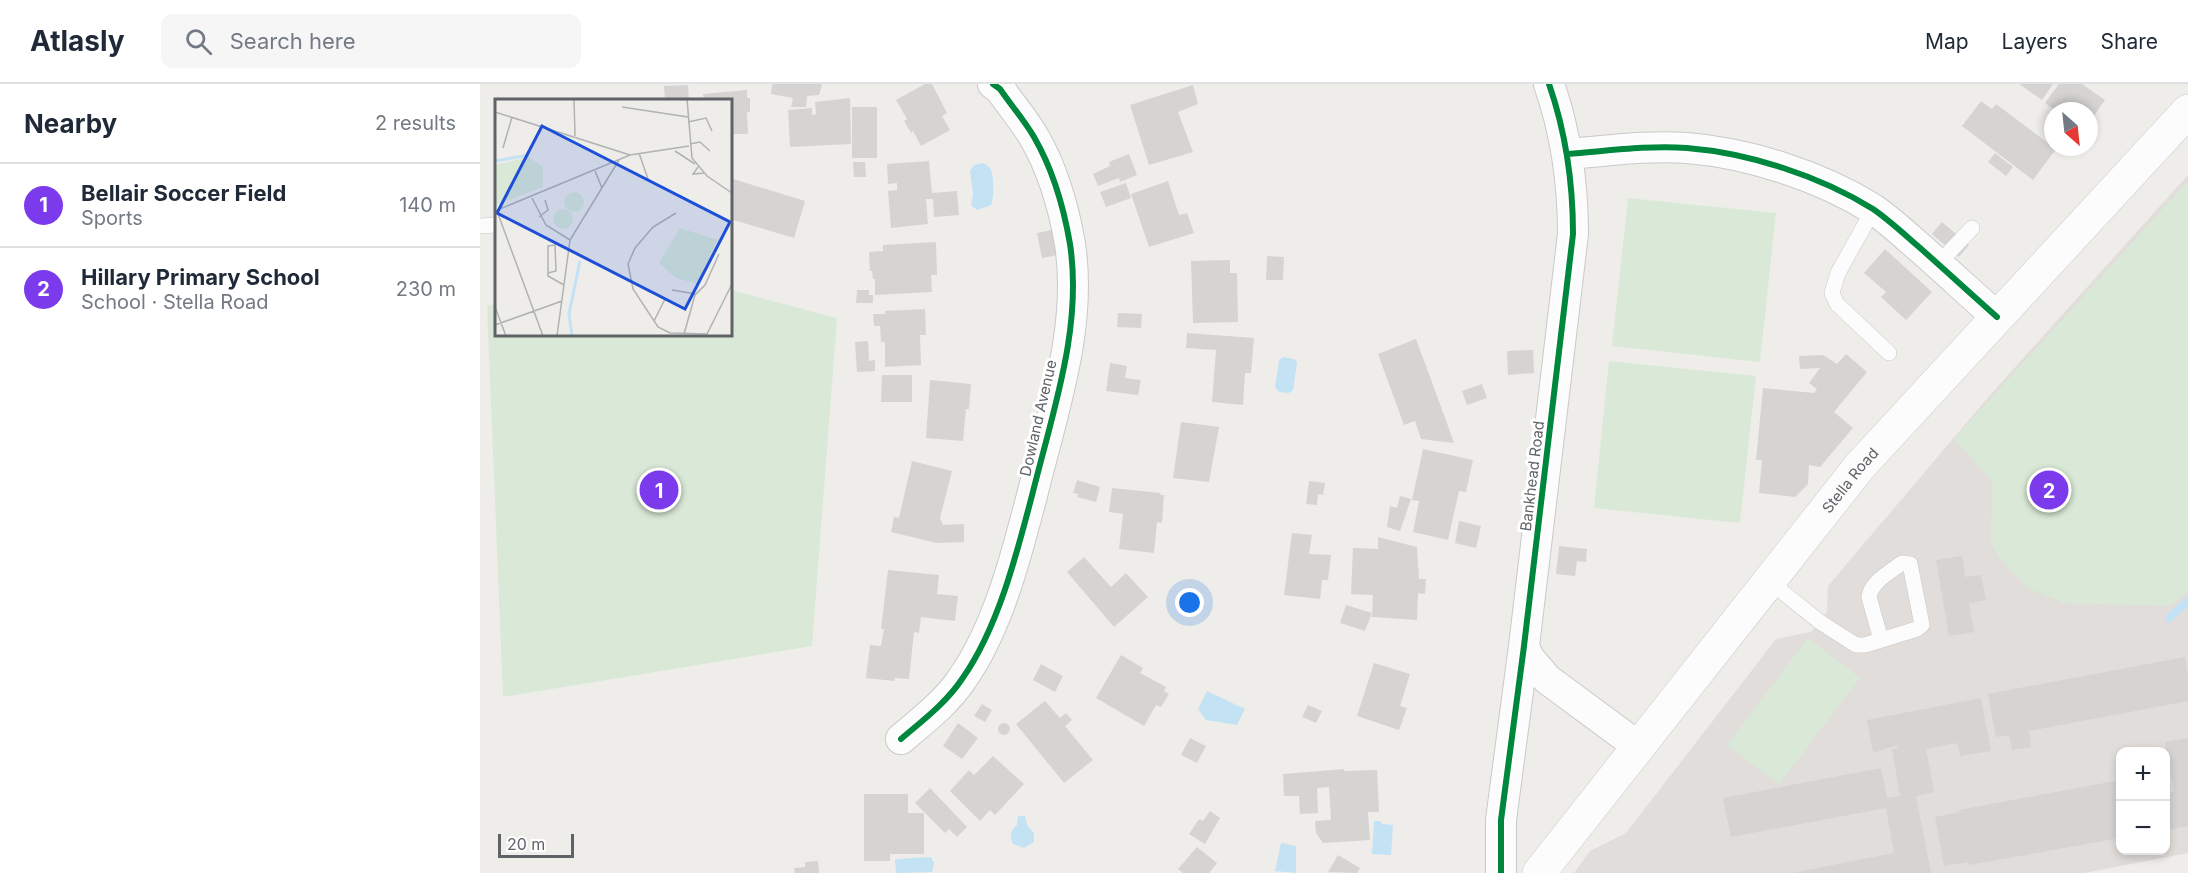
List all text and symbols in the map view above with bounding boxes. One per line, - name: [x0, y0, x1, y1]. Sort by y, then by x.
- search box: [161, 14, 581, 68]
- text: Atlasly: [30, 24, 125, 58]
- icon: search: [182, 25, 215, 58]
- text: Search here: [230, 28, 356, 54]
- text: Map: [1925, 29, 1969, 54]
- text: Layers: [2002, 29, 2068, 54]
- text: Share: [2101, 29, 2158, 54]
- inset map: [495, 99, 732, 336]
- north arrow: [2044, 102, 2098, 156]
- text: Nearby: [24, 108, 117, 139]
- text: 2 results: [375, 111, 456, 135]
- text: Bellair Soccer Field: [81, 180, 286, 206]
- text: 1: [39, 193, 48, 217]
- text: 140 m: [399, 193, 456, 217]
- text: Sports: [81, 206, 143, 230]
- text: Hillary Primary School: [81, 264, 320, 290]
- text: 2: [37, 277, 50, 301]
- text: 230 m: [396, 277, 456, 301]
- text: School · Stella Road: [81, 290, 269, 314]
- street label: Dowland Avenue: [1015, 358, 1061, 478]
- street label: Bankhead Road: [1516, 420, 1548, 532]
- street label: Stella Road: [1817, 443, 1882, 517]
- pin: 1: [640, 468, 678, 512]
- pin: 2: [2030, 468, 2068, 512]
- your location: [1175, 588, 1204, 617]
- map controls: [2116, 747, 2170, 855]
- button: +: [2116, 747, 2170, 801]
- button: −: [2116, 801, 2170, 855]
- scale bar: [498, 831, 574, 858]
- text: 20 m: [507, 834, 545, 854]

